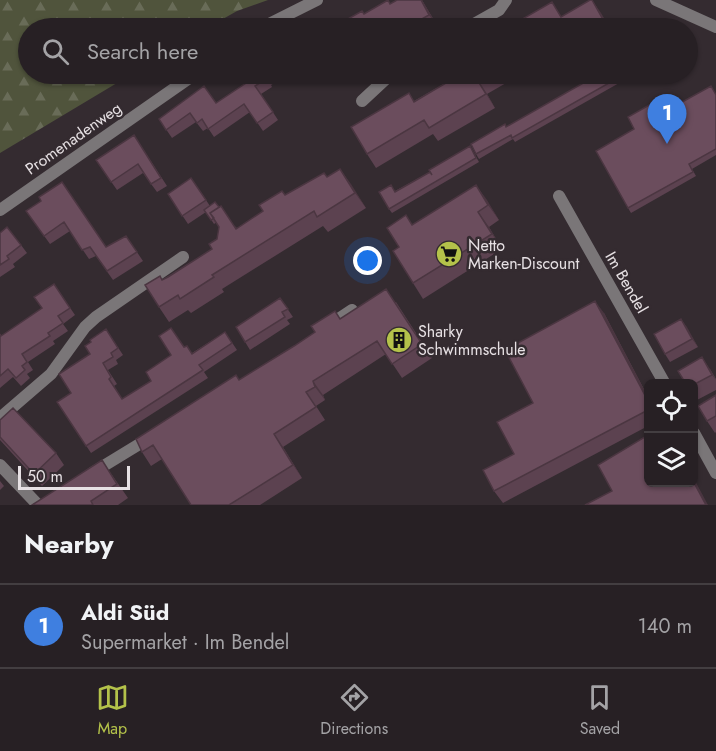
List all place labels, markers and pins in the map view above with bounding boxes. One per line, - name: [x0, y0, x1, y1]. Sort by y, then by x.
- pin: 1: [648, 94, 686, 144]
- place label: Netto Marken-Discount: [468, 234, 580, 275]
- supermarket icon: Netto Marken-Discount: [434, 239, 464, 269]
- place label: Sharky Schwimmschule: [418, 320, 526, 361]
- building icon: Sharky Schwimmschule: [384, 325, 414, 355]

